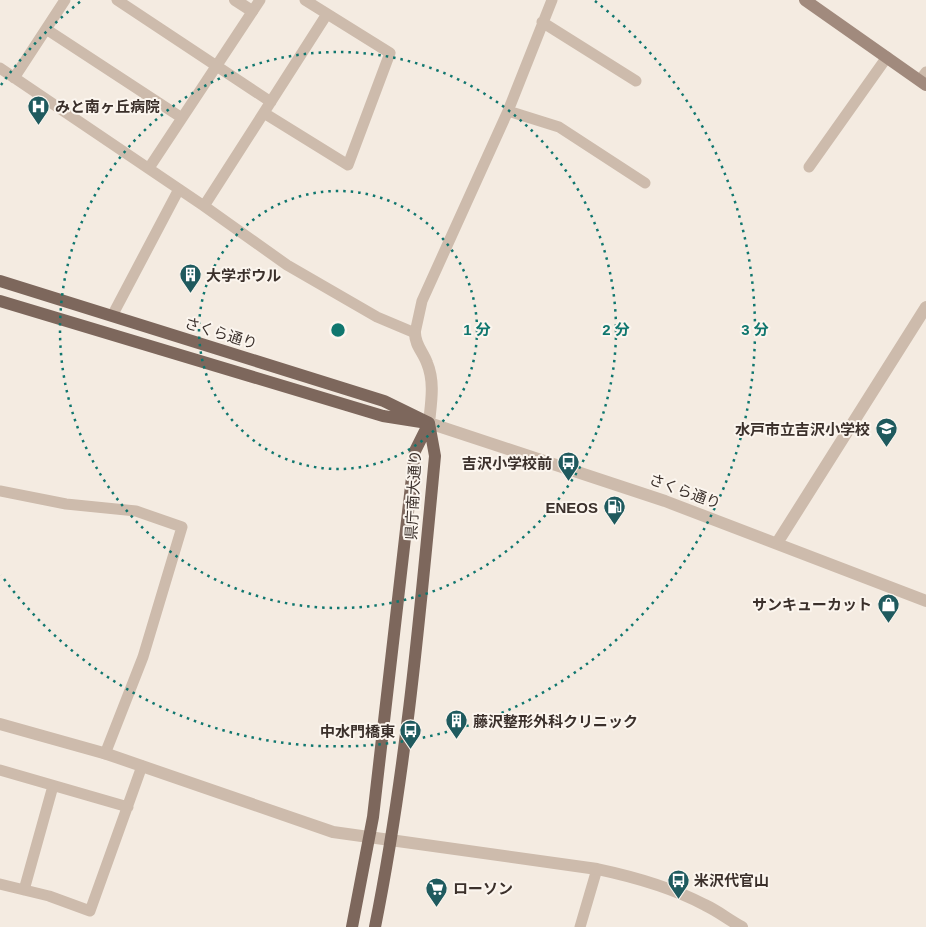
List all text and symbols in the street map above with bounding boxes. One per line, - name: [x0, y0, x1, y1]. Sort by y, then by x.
- hospital icon: みと南ヶ丘病院: [27, 94, 51, 125]
- place label: みと南ヶ丘病院: [55, 98, 160, 115]
- building icon: 大学ボウル: [178, 263, 202, 294]
- place label: 大学ボウル: [206, 267, 281, 284]
- street label: さくら通り: [183, 314, 259, 352]
- centre of rings: [329, 321, 347, 339]
- text: 1 分: [463, 321, 491, 338]
- text: 2 分: [602, 321, 630, 338]
- text: 3 分: [741, 321, 769, 338]
- school or university icon: 水戸市立吉沢小学校: [874, 417, 898, 448]
- place label: 水戸市立吉沢小学校: [735, 421, 870, 438]
- street label: 県庁南大通り: [402, 450, 424, 540]
- bus stop icon: 吉沢小学校前: [556, 451, 580, 482]
- place label: 吉沢小学校前: [462, 455, 552, 472]
- street label: さくら通り: [647, 470, 723, 512]
- fuel station icon: ENEOS: [602, 495, 626, 526]
- place label: ENEOS: [545, 499, 598, 516]
- shop icon: サンキューカット: [876, 592, 900, 623]
- place label: サンキューカット: [752, 596, 872, 613]
- building icon: 藤沢整形外科クリニック: [445, 709, 469, 740]
- place label: 藤沢整形外科クリニック: [473, 713, 638, 730]
- bus stop icon: 中水門橋東: [399, 719, 423, 750]
- place label: 中水門橋東: [320, 723, 395, 740]
- bus stop icon: 米沢代官山: [666, 868, 690, 899]
- place label: 米沢代官山: [694, 872, 769, 889]
- supermarket icon: ローソン: [425, 876, 449, 907]
- place label: ローソン: [453, 880, 513, 897]

